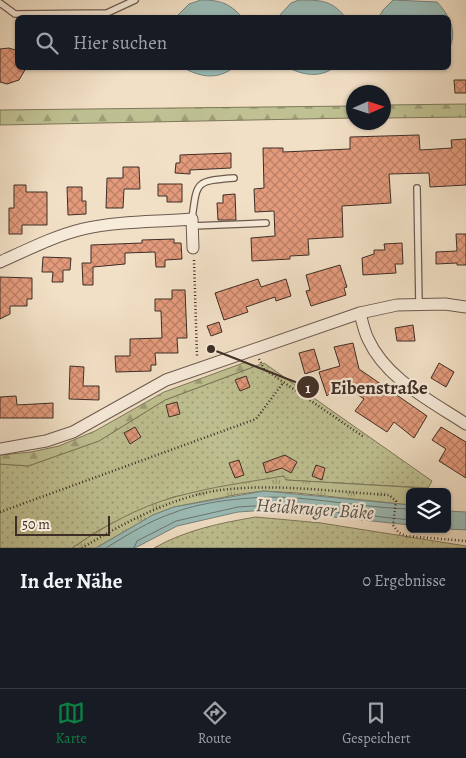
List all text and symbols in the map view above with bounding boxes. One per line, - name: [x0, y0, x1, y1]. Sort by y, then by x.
- search box: [15, 15, 451, 70]
- icon: search: [33, 29, 61, 57]
- text: Hier suchen: [73, 30, 167, 56]
- north arrow: [346, 85, 391, 130]
- callout: Eibenstraße: [295, 370, 438, 404]
- text: Eibenstraße: [330, 375, 428, 401]
- text: 1: [305, 378, 311, 398]
- map controls: [406, 488, 451, 533]
- button: layers: [406, 488, 451, 533]
- water label: Heidkruger Bäke: [255, 492, 375, 526]
- scale bar: [15, 513, 110, 536]
- text: 50 m: [22, 515, 50, 534]
- text: In der Nähe: [20, 567, 122, 595]
- text: 0 Ergebnisse: [363, 570, 446, 592]
- tab: Karte: [55, 699, 87, 748]
- tab: Route: [198, 699, 231, 748]
- tab: Gespeichert: [342, 699, 411, 748]

